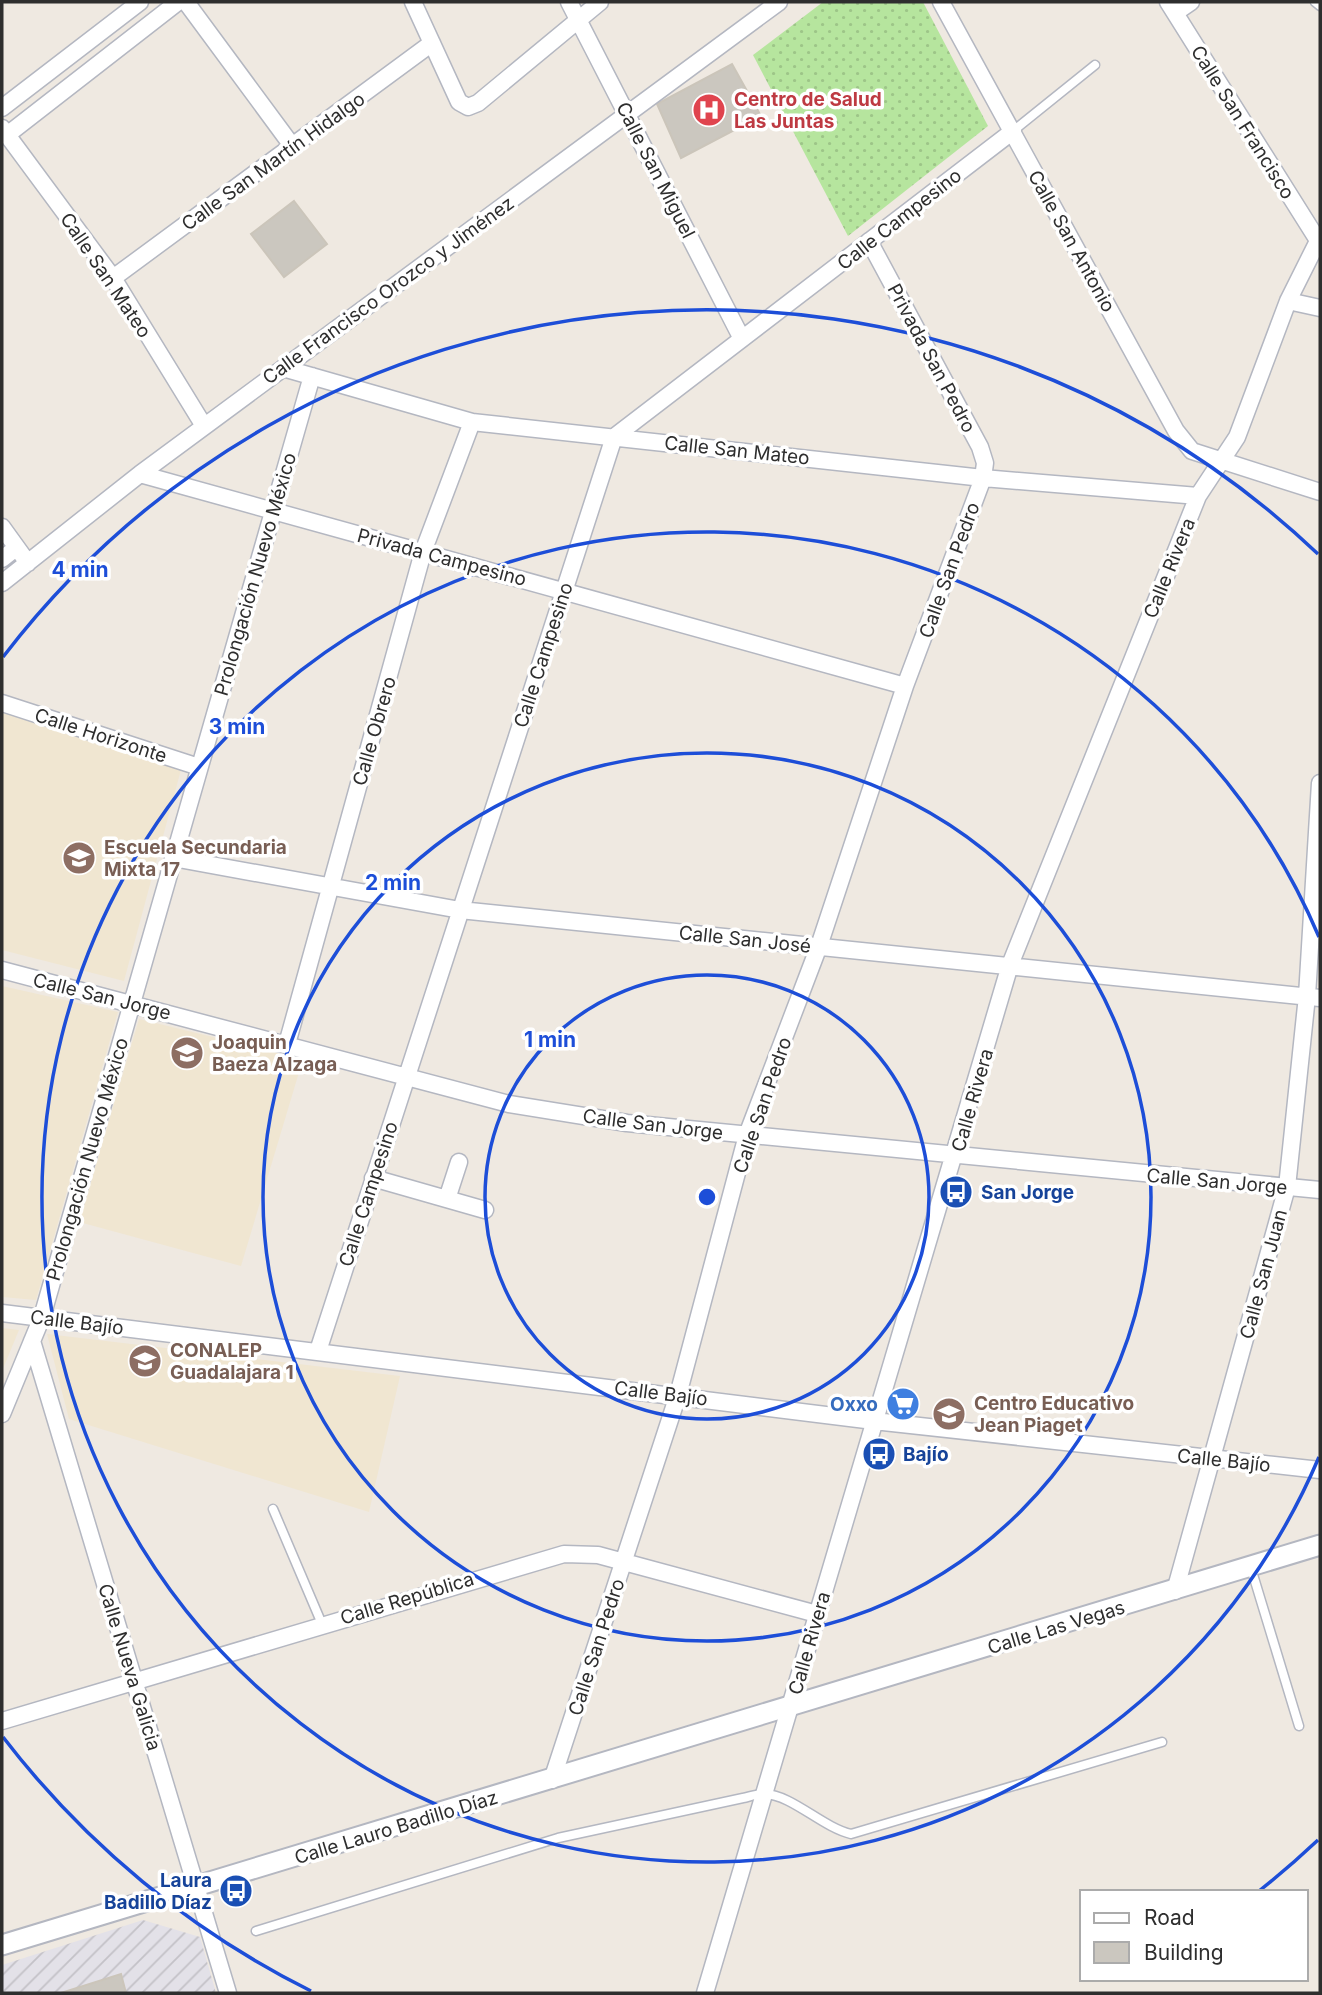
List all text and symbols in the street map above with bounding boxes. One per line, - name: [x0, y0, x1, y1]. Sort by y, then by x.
- street label: Calle San Francisco: [1186, 41, 1299, 203]
- street label: Calle San Martín Hidalgo: [177, 87, 369, 236]
- place label: Centro de Salud Las Juntas: [734, 88, 882, 133]
- hospital icon: Centro de Salud Las Juntas: [690, 91, 728, 129]
- street label: Calle San Miguel: [611, 98, 700, 242]
- street label: Calle Campesino: [833, 164, 966, 275]
- street label: Calle San Antonio: [1023, 166, 1120, 316]
- street label: Calle Francisco Orozco y Jiménez: [258, 191, 518, 389]
- street label: Calle San Mateo: [55, 208, 156, 342]
- street label: Privada San Pedro: [883, 280, 981, 437]
- street label: Calle San Mateo: [663, 431, 811, 470]
- street label: Prolongación Nuevo México: [210, 450, 301, 698]
- street label: Calle San Pedro: [914, 499, 985, 641]
- street label: Calle Rivera: [1139, 515, 1200, 622]
- street label: Privada Campesino: [355, 524, 529, 591]
- text: 4 min: [51, 557, 109, 582]
- street label: Calle Campesino: [509, 580, 578, 731]
- street label: Calle Obrero: [348, 674, 401, 788]
- street label: Calle Horizonte: [32, 703, 170, 768]
- text: 3 min: [209, 714, 265, 739]
- place label: Escuela Secundaria Mixta 17: [104, 836, 287, 881]
- school or university icon: Escuela Secundaria Mixta 17: [60, 839, 98, 877]
- text: 2 min: [365, 870, 421, 895]
- street label: Calle San José: [678, 921, 812, 958]
- street label: Calle San Jorge: [30, 968, 173, 1025]
- text: 1 min: [524, 1027, 576, 1052]
- place label: Joaquin Baeza Alzaga: [212, 1031, 337, 1076]
- school or university icon: Joaquin Baeza Alzaga: [168, 1034, 206, 1072]
- street label: Calle San Pedro: [728, 1034, 797, 1176]
- street label: Prolongación Nuevo México: [42, 1035, 133, 1283]
- street label: Calle Rivera: [947, 1046, 998, 1154]
- street label: Calle San Jorge: [581, 1104, 725, 1145]
- street label: Calle Campesino: [334, 1119, 403, 1270]
- street label: Calle San Jorge: [1146, 1164, 1288, 1199]
- bus stop icon: San Jorge: [937, 1173, 975, 1211]
- place label: San Jorge: [981, 1181, 1074, 1204]
- centre of rings: [695, 1185, 719, 1209]
- street label: Calle San Juan: [1235, 1207, 1292, 1342]
- street label: Calle Bajío: [29, 1305, 125, 1340]
- place label: CONALEP Guadalajara 1: [170, 1339, 294, 1384]
- school or university icon: CONALEP Guadalajara 1: [126, 1342, 164, 1380]
- street label: Calle Bajío: [613, 1376, 709, 1411]
- supermarket icon: Oxxo: [884, 1385, 922, 1423]
- place label: Centro Educativo Jean Piaget: [974, 1392, 1134, 1437]
- place label: Oxxo: [830, 1393, 878, 1416]
- school or university icon: Centro Educativo Jean Piaget: [930, 1395, 968, 1433]
- bus stop icon: Bajío: [860, 1435, 898, 1473]
- place label: Bajío: [903, 1443, 949, 1466]
- street label: Calle Bajío: [1176, 1444, 1272, 1477]
- street label: Calle República: [338, 1567, 477, 1630]
- street label: Calle San Pedro: [564, 1576, 629, 1719]
- street label: Calle Nueva Galicia: [93, 1581, 166, 1753]
- street label: Calle Rivera: [784, 1589, 835, 1697]
- street label: Calle Las Vegas: [985, 1596, 1128, 1659]
- street label: Calle Lauro Badillo Díaz: [292, 1786, 500, 1869]
- place label: Laura Badillo Díaz: [104, 1869, 212, 1914]
- bus stop icon: Laura Badillo Díaz: [217, 1872, 255, 1910]
- legend: [1080, 1890, 1308, 1981]
- text: Road: [1144, 1905, 1195, 1930]
- text: Building: [1144, 1940, 1224, 1965]

